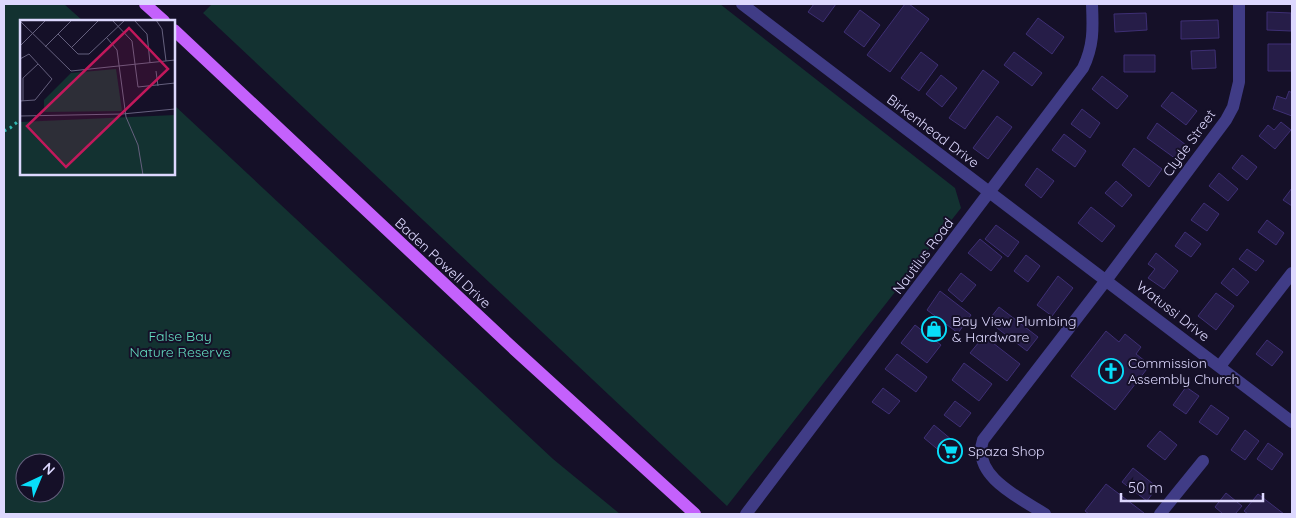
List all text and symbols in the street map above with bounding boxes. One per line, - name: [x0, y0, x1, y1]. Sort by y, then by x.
- inset map: [20, 20, 175, 175]
- street label: Birkenhead Drive: [883, 90, 983, 172]
- street label: Clyde Street: [1159, 106, 1220, 180]
- street label: Baden Powell Drive: [391, 214, 495, 312]
- street label: Nautilus Road: [889, 214, 957, 298]
- street label: Watussi Drive: [1133, 277, 1213, 345]
- place label: Bay View Plumbing & Hardware: [952, 312, 1076, 346]
- shop icon: Bay View Plumbing & Hardware: [921, 316, 947, 342]
- park label: False Bay Nature Reserve: [129, 327, 231, 361]
- place label: Commission Assembly Church: [1128, 354, 1239, 388]
- church icon: Commission Assembly Church: [1098, 358, 1124, 384]
- supermarket icon: Spaza Shop: [937, 438, 963, 464]
- place label: Spaza Shop: [968, 442, 1045, 460]
- north arrow: [15, 453, 65, 503]
- text: N: [39, 459, 59, 479]
- scale bar: [1121, 470, 1264, 502]
- text: 50 m: [1128, 478, 1163, 497]

